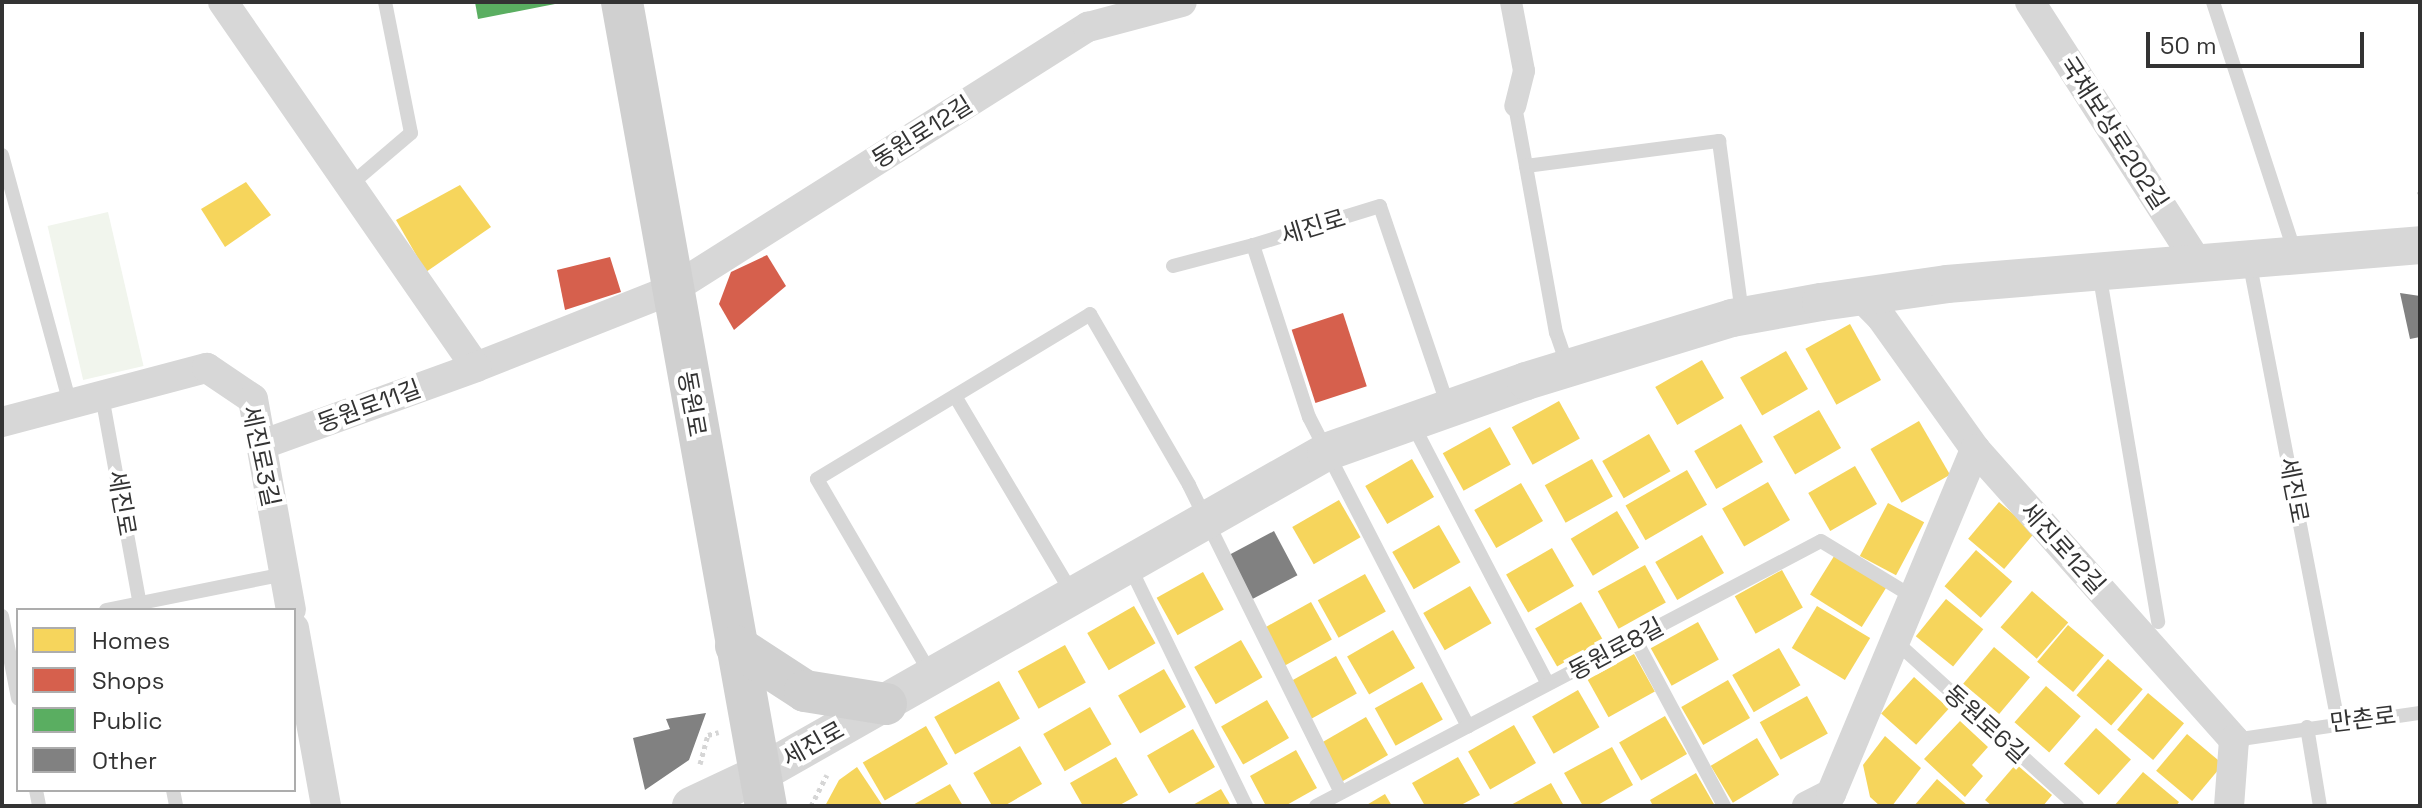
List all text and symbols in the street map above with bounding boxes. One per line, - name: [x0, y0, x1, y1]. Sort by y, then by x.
- scale bar: [2150, 16, 2368, 66]
- text: 50 m: [2160, 30, 2217, 61]
- street label: 국채보상로202길: [2054, 51, 2174, 215]
- street label: 동원로12길: [867, 90, 977, 174]
- street label: 세진로: [1277, 204, 1349, 250]
- street label: 동원로: [672, 369, 712, 439]
- street label: 동원로11길: [313, 374, 425, 438]
- street label: 세진로3길: [236, 403, 286, 509]
- street label: 세진로: [2274, 455, 2314, 525]
- street label: 세진로: [102, 468, 142, 538]
- street label: 세진로12길: [2015, 496, 2111, 600]
- legend: [16, 608, 296, 792]
- street label: 동원로8길: [1564, 612, 1668, 686]
- text: Homes: [92, 625, 170, 656]
- text: Shops: [92, 665, 164, 696]
- street label: 동원로6길: [1938, 679, 2034, 769]
- street label: 만촌로: [2328, 701, 2398, 737]
- text: Public: [92, 705, 163, 736]
- street label: 세진로: [777, 715, 849, 773]
- text: Other: [92, 745, 157, 776]

